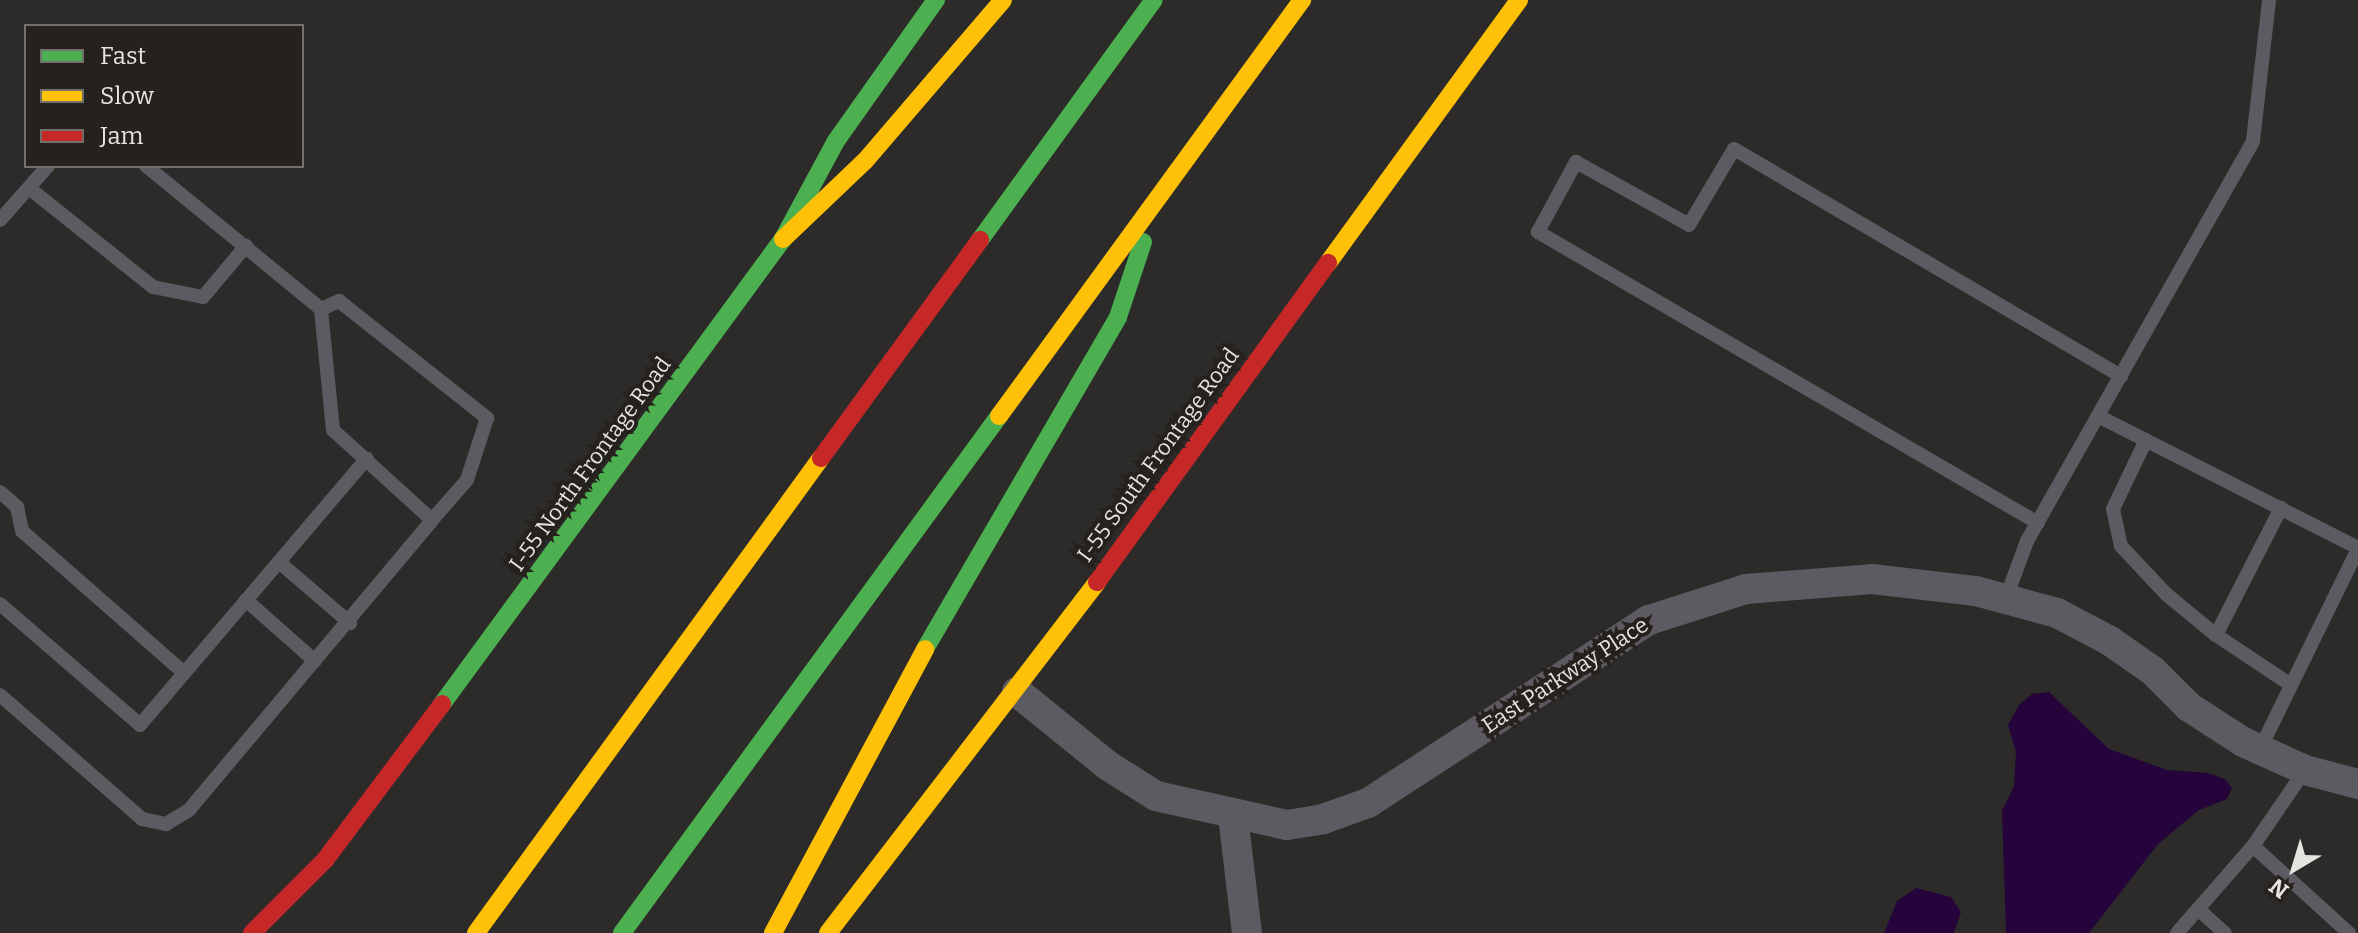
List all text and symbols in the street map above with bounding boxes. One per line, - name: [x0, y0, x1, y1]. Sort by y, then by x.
- legend: [24, 24, 304, 168]
- text: Fast: [100, 42, 146, 70]
- text: Slow: [100, 82, 154, 110]
- text: Jam: [100, 122, 143, 150]
- street label: I-55 South Frontage Road: [1072, 343, 1244, 567]
- street label: I-55 North Frontage Road: [504, 352, 676, 576]
- street label: East Parkway Place: [1477, 611, 1653, 739]
- north arrow: [2254, 829, 2334, 909]
- text: N: [2264, 872, 2294, 904]

